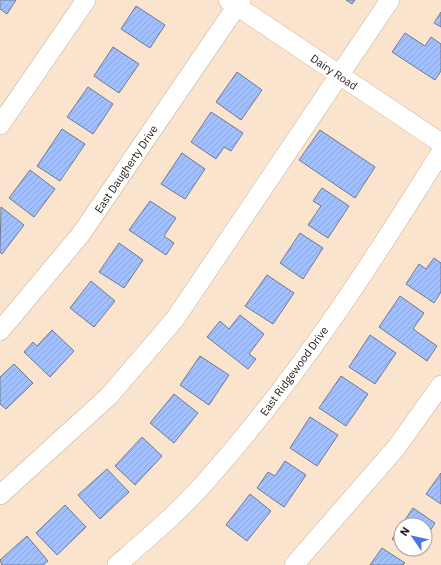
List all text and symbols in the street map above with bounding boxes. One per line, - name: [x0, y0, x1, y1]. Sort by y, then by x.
- street label: Dairy Road: [308, 51, 360, 93]
- street label: East Daugherty Drive: [91, 122, 161, 216]
- street label: East Ridgewood Drive: [257, 324, 331, 418]
- north arrow: [393, 517, 433, 557]
- text: N: [397, 524, 413, 539]

